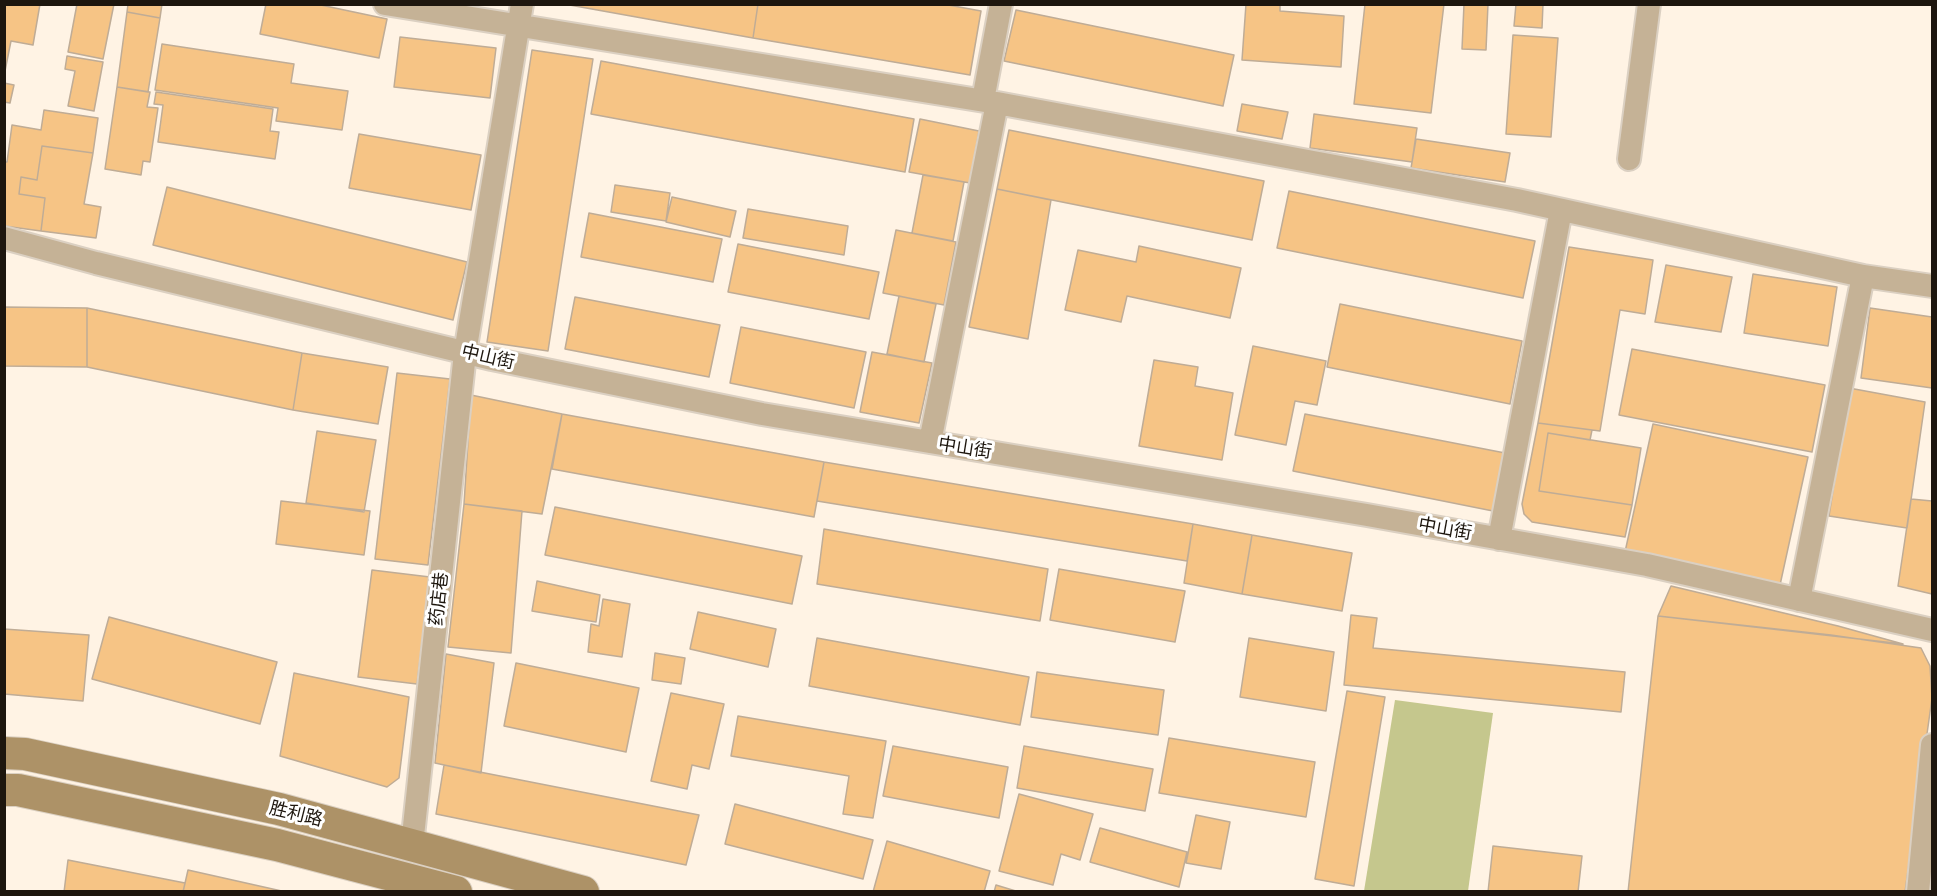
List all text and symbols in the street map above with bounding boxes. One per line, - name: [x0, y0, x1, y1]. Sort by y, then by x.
- street label: 中山街: [459, 340, 517, 374]
- street label: 中山街: [937, 433, 993, 463]
- street label: 中山街: [1417, 514, 1473, 544]
- street label: 药店巷: [425, 571, 453, 627]
- street label: 胜利路: [267, 797, 325, 831]

